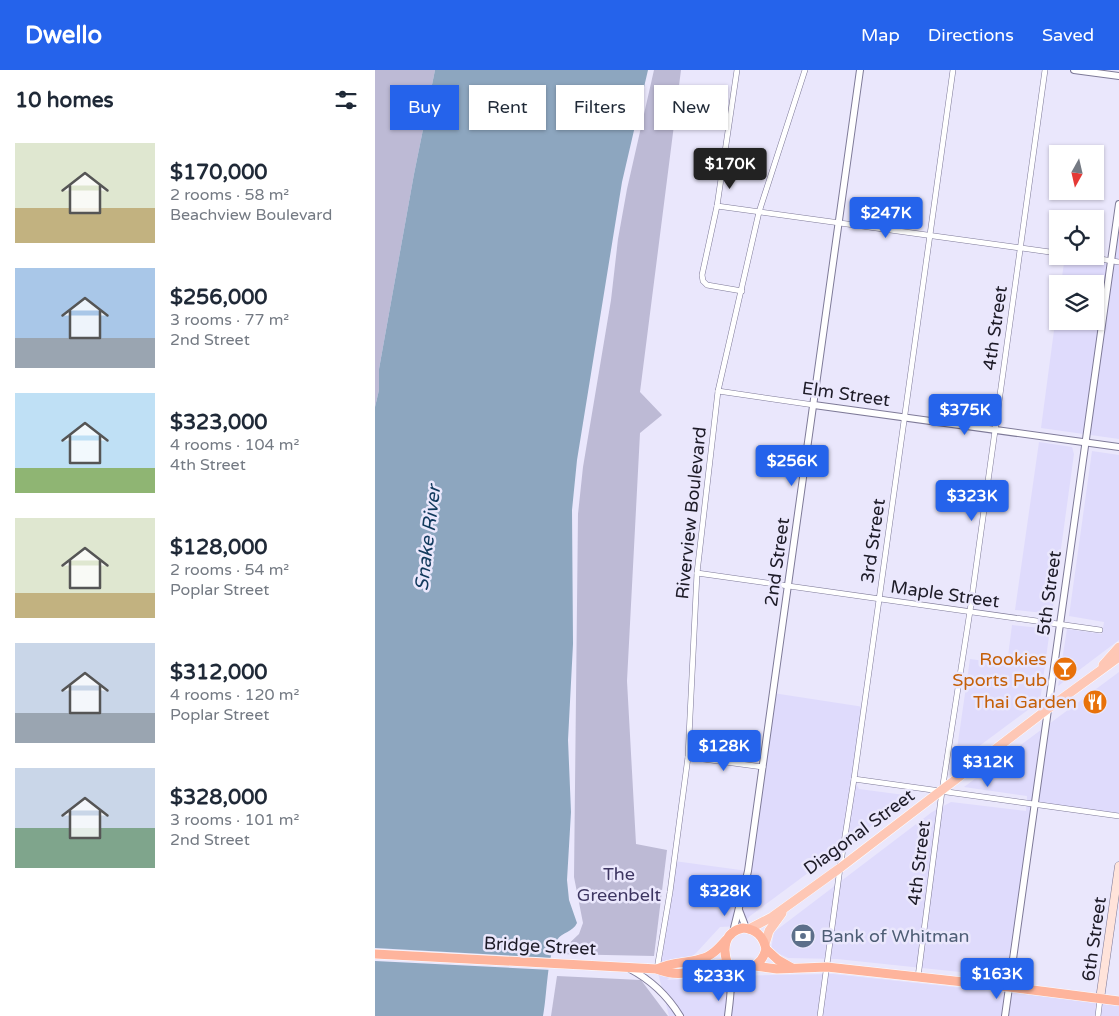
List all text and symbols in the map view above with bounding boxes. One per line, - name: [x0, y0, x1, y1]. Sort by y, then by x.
- text: Dwello: [25, 21, 102, 50]
- text: Map: [861, 24, 900, 46]
- text: Directions: [928, 24, 1014, 46]
- text: Saved: [1042, 24, 1094, 46]
- chip: Buy: [390, 85, 459, 130]
- chip: Rent: [469, 85, 546, 130]
- chip: Filters: [556, 85, 644, 130]
- chip: New: [654, 85, 728, 130]
- icon: filters: [332, 86, 360, 114]
- text: 10 homes: [15, 88, 114, 113]
- north arrow: [1049, 145, 1104, 200]
- map controls: [1049, 145, 1104, 330]
- pin: $170K: [695, 148, 765, 190]
- text: $170K: [705, 154, 755, 174]
- text: $170,000: [170, 160, 268, 185]
- icon: home: [55, 163, 115, 223]
- text: 2 rooms · 58 m²: [170, 185, 289, 205]
- pin: $247K: [851, 196, 921, 239]
- text: $247K: [861, 203, 911, 223]
- text: Beachview Boulevard: [170, 205, 332, 225]
- button: locate: [1049, 210, 1104, 265]
- button: layers: [1049, 275, 1104, 330]
- street label: 4th Street: [978, 284, 1012, 372]
- text: $256,000: [170, 285, 268, 310]
- icon: home: [55, 288, 115, 348]
- text: 3 rooms · 77 m²: [170, 310, 289, 330]
- text: 2nd Street: [170, 330, 250, 350]
- street label: Elm Street: [801, 377, 892, 411]
- pin: $375K: [930, 394, 1000, 436]
- text: $375K: [940, 400, 990, 420]
- text: $323,000: [170, 410, 268, 435]
- icon: home: [55, 413, 115, 473]
- street label: Riverview Boulevard: [671, 426, 711, 600]
- text: 4 rooms · 104 m²: [170, 435, 299, 455]
- pin: $256K: [757, 444, 827, 487]
- text: $256K: [767, 451, 817, 471]
- text: 4th Street: [170, 455, 246, 475]
- pin: $323K: [937, 480, 1007, 522]
- water label: Snake River: [411, 482, 446, 592]
- text: $323K: [947, 486, 997, 506]
- street label: 3rd Street: [856, 497, 890, 585]
- street label: 2nd Street: [760, 516, 794, 608]
- text: $128,000: [170, 535, 268, 560]
- icon: home: [55, 538, 115, 598]
- street label: 5th Street: [1032, 549, 1066, 637]
- text: 2 rooms · 54 m²: [170, 560, 289, 580]
- street label: Maple Street: [889, 575, 1001, 613]
- text: Poplar Street: [170, 580, 269, 600]
- place label: Rookies Sports Pub: [952, 648, 1047, 691]
- bar icon: Rookies Sports Pub: [1052, 656, 1078, 682]
- text: $312,000: [170, 660, 268, 685]
- icon: home: [55, 663, 115, 723]
- text: 4 rooms · 120 m²: [170, 685, 299, 705]
- restaurant icon: Thai Garden: [1082, 689, 1108, 715]
- place label: Thai Garden: [973, 691, 1077, 713]
- text: Poplar Street: [170, 705, 269, 725]
- pin: $128K: [689, 730, 759, 772]
- text: $128K: [699, 736, 749, 756]
- pin: $312K: [953, 746, 1023, 788]
- text: $312K: [963, 752, 1013, 772]
- street label: Diagonal Street: [799, 784, 919, 880]
- text: $328,000: [170, 785, 268, 810]
- icon: home: [55, 788, 115, 848]
- text: 3 rooms · 101 m²: [170, 810, 299, 830]
- street label: 4th Street: [903, 819, 935, 907]
- text: 2nd Street: [170, 830, 250, 850]
- park label: The Greenbelt: [577, 863, 661, 906]
- pin: $328K: [690, 874, 760, 917]
- text: $328K: [700, 881, 750, 901]
- street label: 6th Street: [1077, 895, 1111, 983]
- bank icon: Bank of Whitman: [790, 923, 816, 949]
- place label: Bank of Whitman: [821, 925, 970, 947]
- street label: Bridge Street: [483, 932, 597, 960]
- pin: $163K: [962, 958, 1032, 1000]
- pin: $233K: [684, 960, 754, 1002]
- text: $163K: [972, 964, 1022, 984]
- text: $233K: [694, 966, 744, 986]

